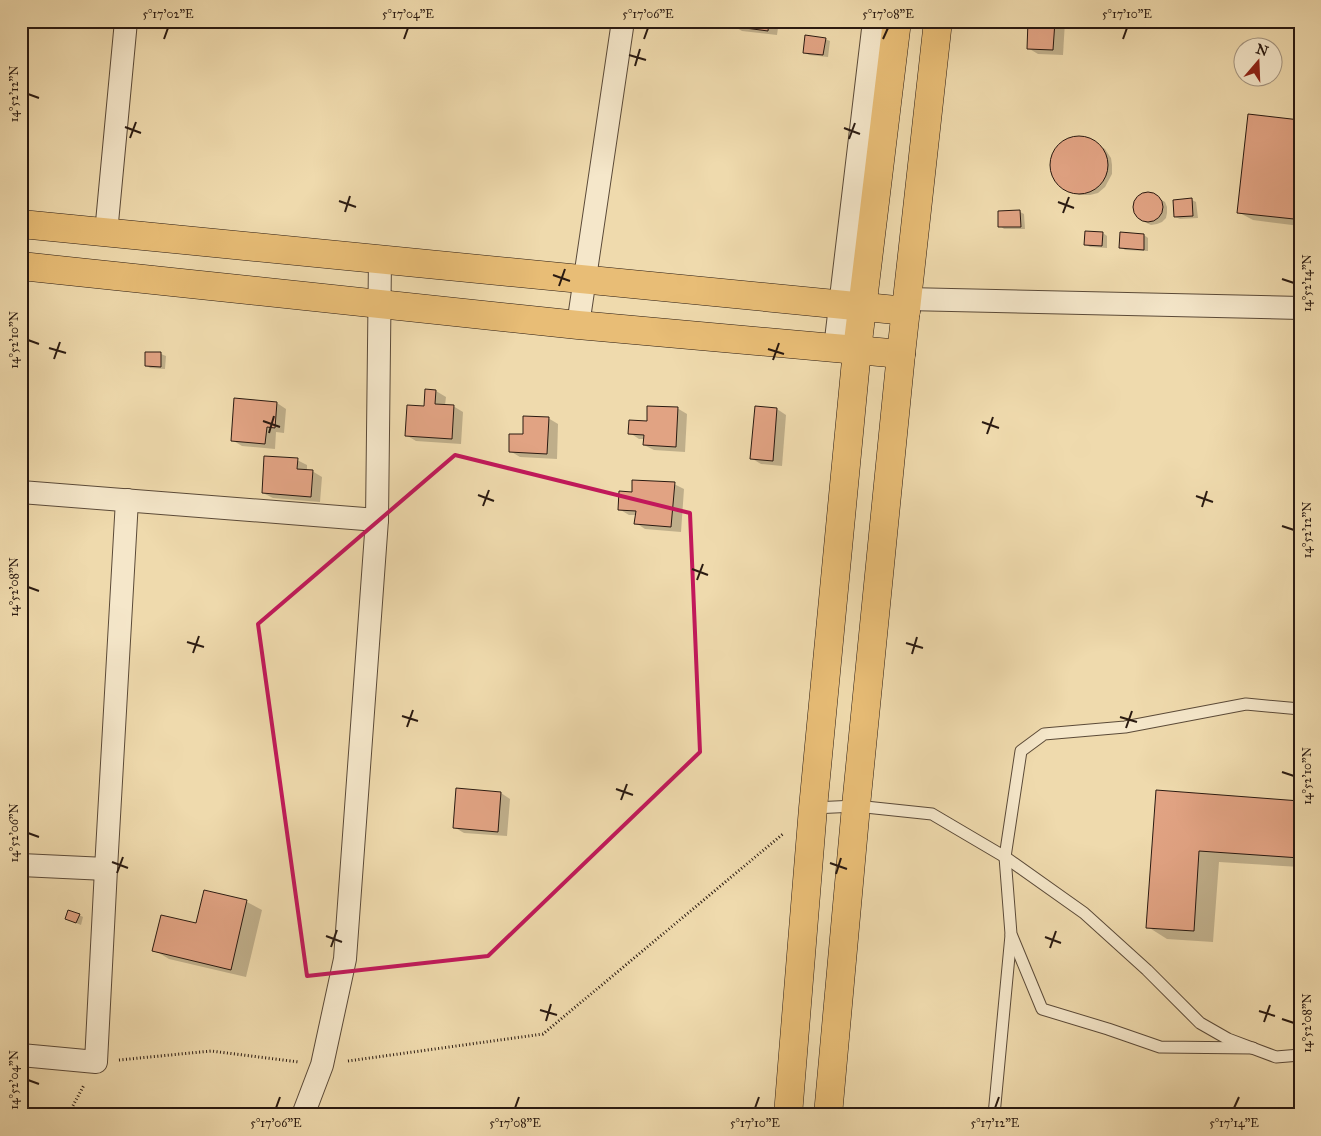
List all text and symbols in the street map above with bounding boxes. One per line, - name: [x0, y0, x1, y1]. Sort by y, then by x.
- text: 5°17'02"E: [142, 7, 194, 21]
- text: 5°17'04"E: [382, 7, 434, 21]
- text: 5°17'06"E: [622, 7, 674, 21]
- text: 5°17'08"E: [862, 7, 914, 21]
- text: 5°17'10"E: [1102, 7, 1152, 21]
- north arrow: [1234, 38, 1284, 88]
- text: N: [1254, 40, 1271, 60]
- text: 14°52'12"N: [7, 66, 21, 122]
- text: 14°52'14"N: [1300, 254, 1314, 312]
- text: 14°52'10"N: [7, 311, 21, 369]
- text: 14°52'12"N: [1300, 502, 1314, 558]
- text: 14°52'08"N: [7, 557, 21, 617]
- text: 14°52'10"N: [1300, 747, 1314, 805]
- text: 14°52'06"N: [7, 803, 21, 863]
- text: 14°52'08"N: [1300, 993, 1314, 1053]
- text: 14°52'04"N: [7, 1050, 21, 1110]
- text: 5°17'06"E: [250, 1116, 302, 1130]
- text: 5°17'08"E: [489, 1116, 541, 1130]
- text: 5°17'10"E: [730, 1116, 780, 1130]
- text: 5°17'12"E: [971, 1116, 1020, 1130]
- text: 5°17'14"E: [1209, 1116, 1259, 1130]

